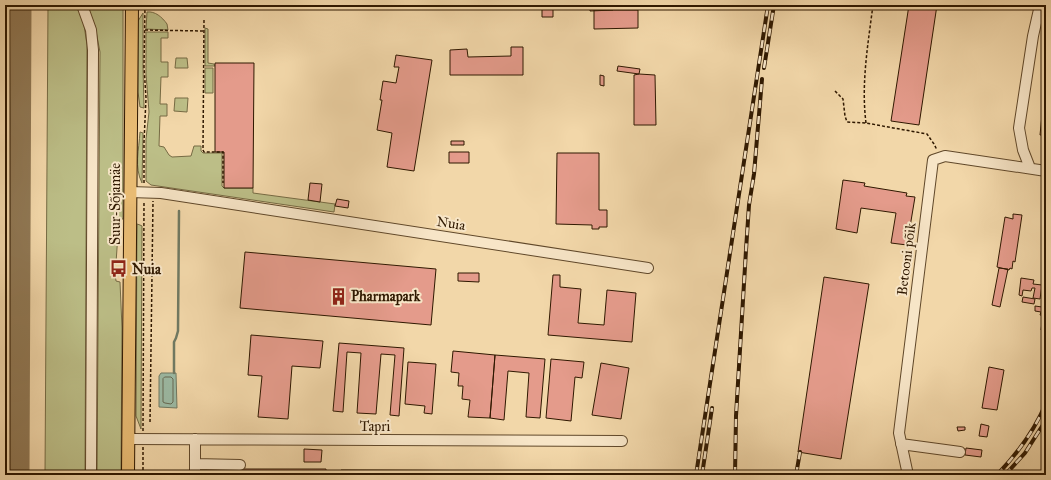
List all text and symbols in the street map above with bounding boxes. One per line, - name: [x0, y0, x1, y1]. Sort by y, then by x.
- street label: Suur-Sõjamäe: [107, 163, 124, 245]
- street label: Nuia: [435, 213, 467, 234]
- street label: Betooni põik: [894, 221, 919, 296]
- bus stop icon: Nuia: [109, 259, 129, 279]
- place label: Nuia: [132, 261, 162, 278]
- building icon: Pharmapark: [328, 286, 348, 306]
- place label: Pharmapark: [351, 288, 421, 306]
- street label: Tapri: [360, 418, 390, 435]

